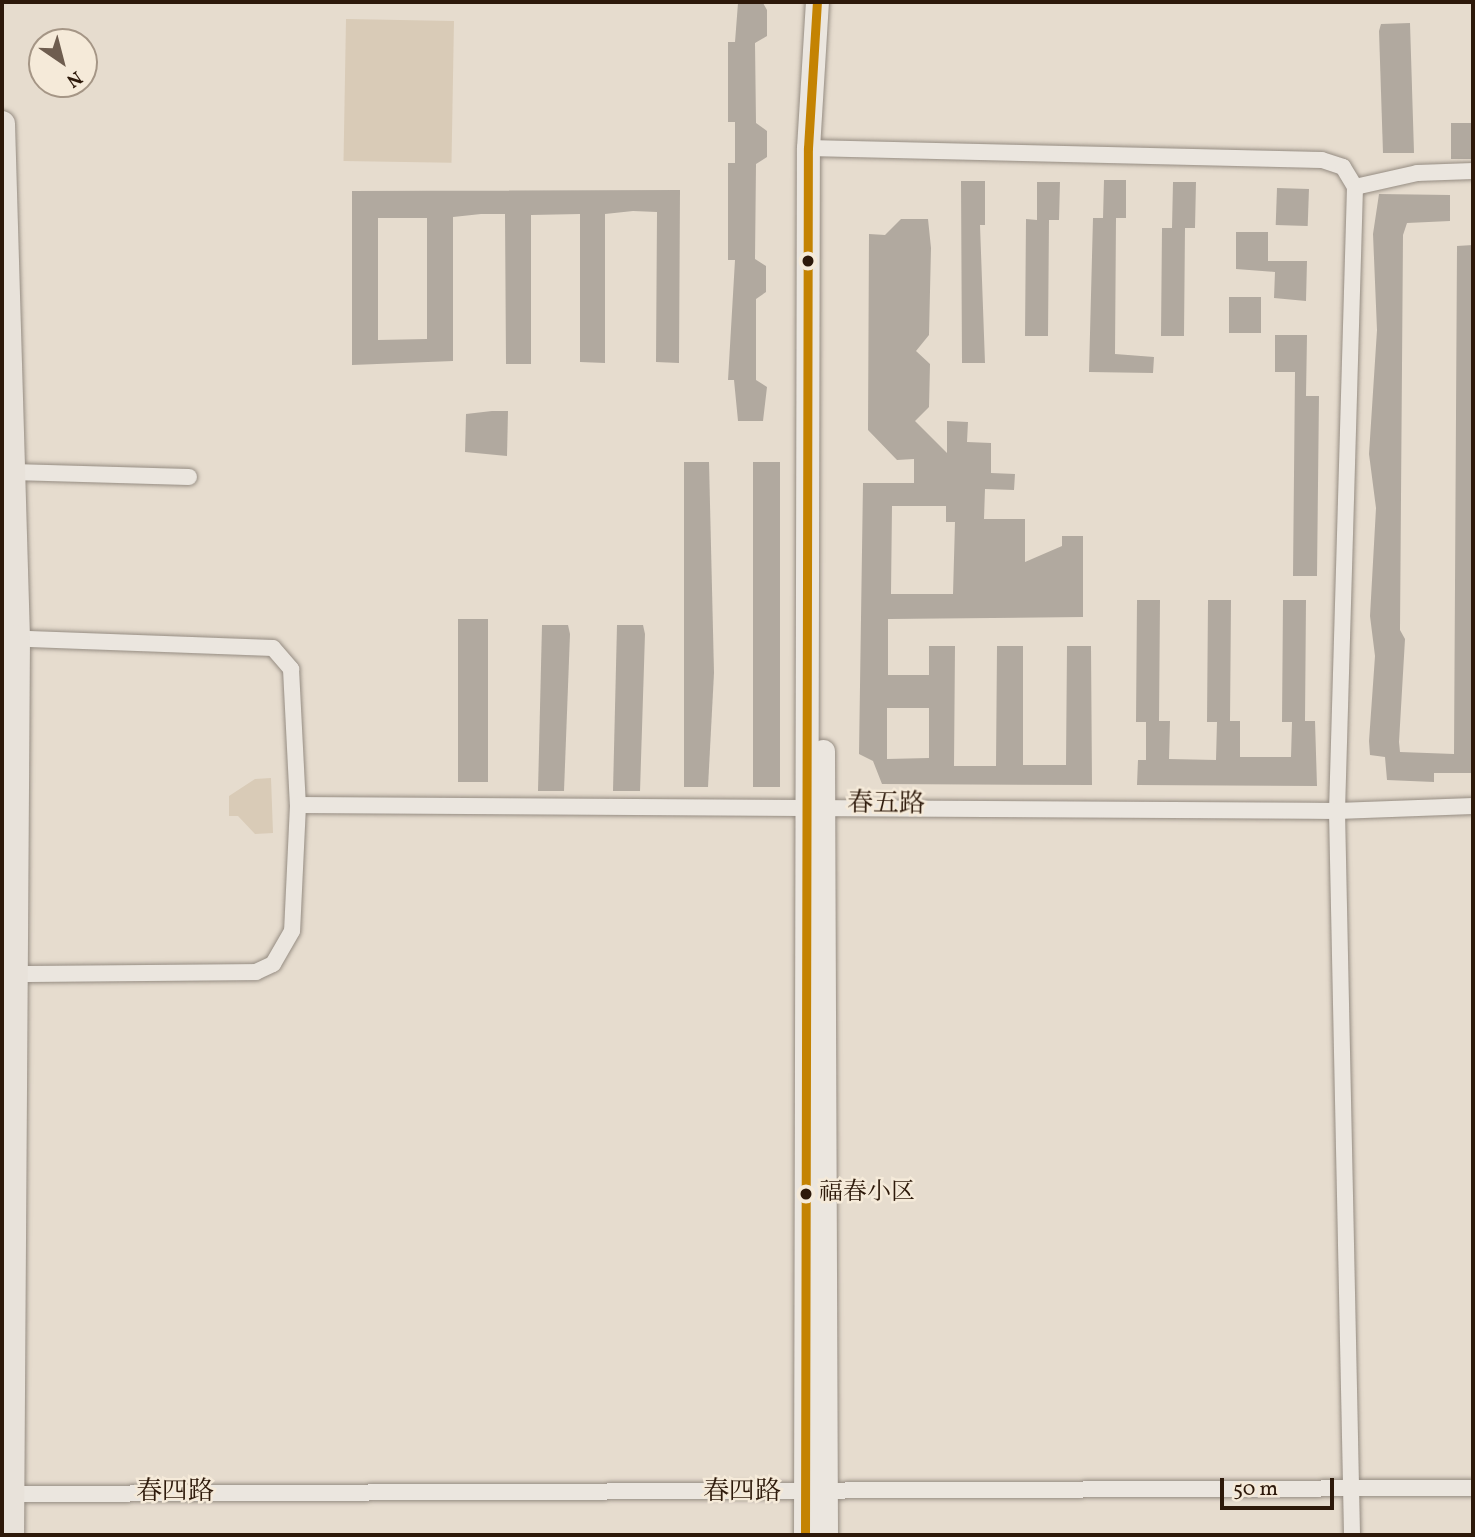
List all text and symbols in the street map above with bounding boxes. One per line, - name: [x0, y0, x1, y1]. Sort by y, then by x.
- north arrow: [28, 28, 98, 98]
- text: N: [61, 64, 87, 93]
- unlabelled marker: [801, 254, 815, 268]
- street label: 春五路: [847, 789, 925, 821]
- place label: 福春小区: [819, 1180, 915, 1208]
- marker: 福春小区: [799, 1187, 813, 1201]
- scale bar: [1223, 1464, 1337, 1508]
- text: 50 m: [1233, 1475, 1278, 1504]
- street label: 春四路: [136, 1477, 214, 1509]
- street label: 春四路: [703, 1477, 781, 1509]

